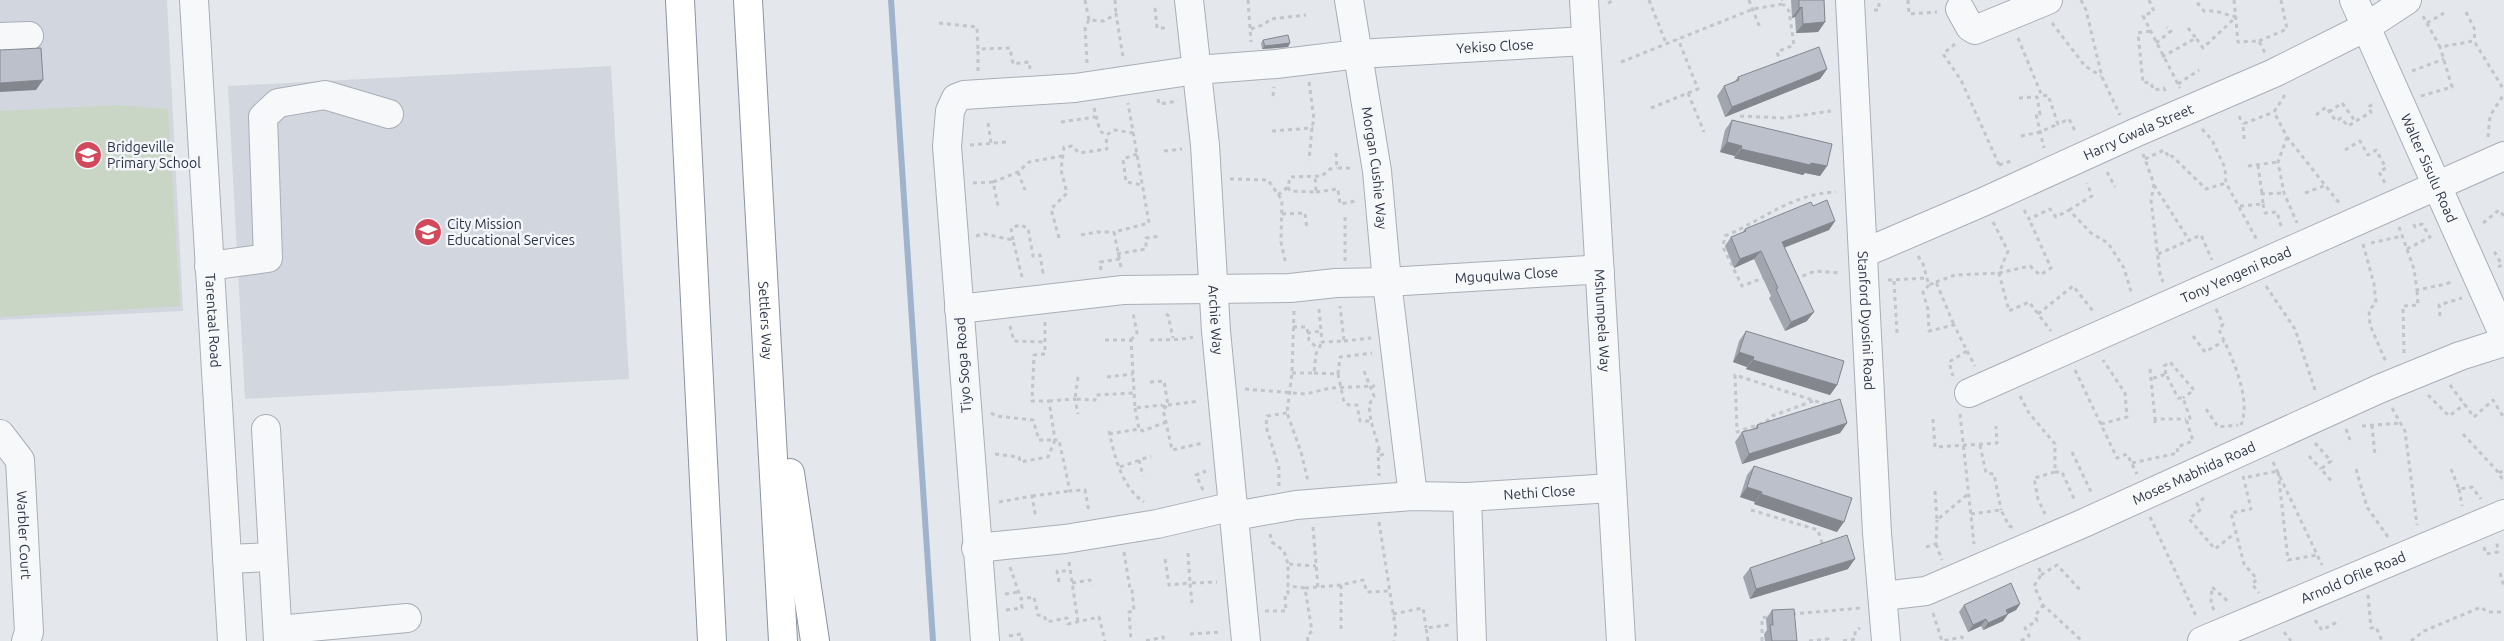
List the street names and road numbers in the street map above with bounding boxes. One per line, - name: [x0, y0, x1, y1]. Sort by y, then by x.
- street label: Yekiso Close: [1456, 36, 1534, 56]
- street label: Harry Gwala Street: [2081, 100, 2196, 163]
- street label: Morgan Cushie Way: [1359, 105, 1390, 230]
- street label: Walter Sisulu Road: [2398, 111, 2460, 225]
- street label: Tony Yengeni Road: [2178, 243, 2294, 306]
- street label: Stanford Dyosini Road: [1855, 251, 1878, 391]
- street label: Mguqulwa Close: [1454, 264, 1559, 286]
- street label: Mshumpela Way: [1592, 269, 1613, 373]
- street label: Tarentaal Road: [202, 273, 224, 368]
- street label: Settlers Way: [755, 281, 776, 361]
- street label: Archie Way: [1205, 284, 1226, 356]
- street label: Tiyo Soga Road: [952, 317, 974, 413]
- street label: Moses Mabhida Road: [2130, 438, 2258, 508]
- street label: Nethi Close: [1503, 482, 1576, 503]
- street label: Warbler Court: [14, 490, 34, 580]
- street label: Arnold Ofile Road: [2298, 548, 2408, 607]

